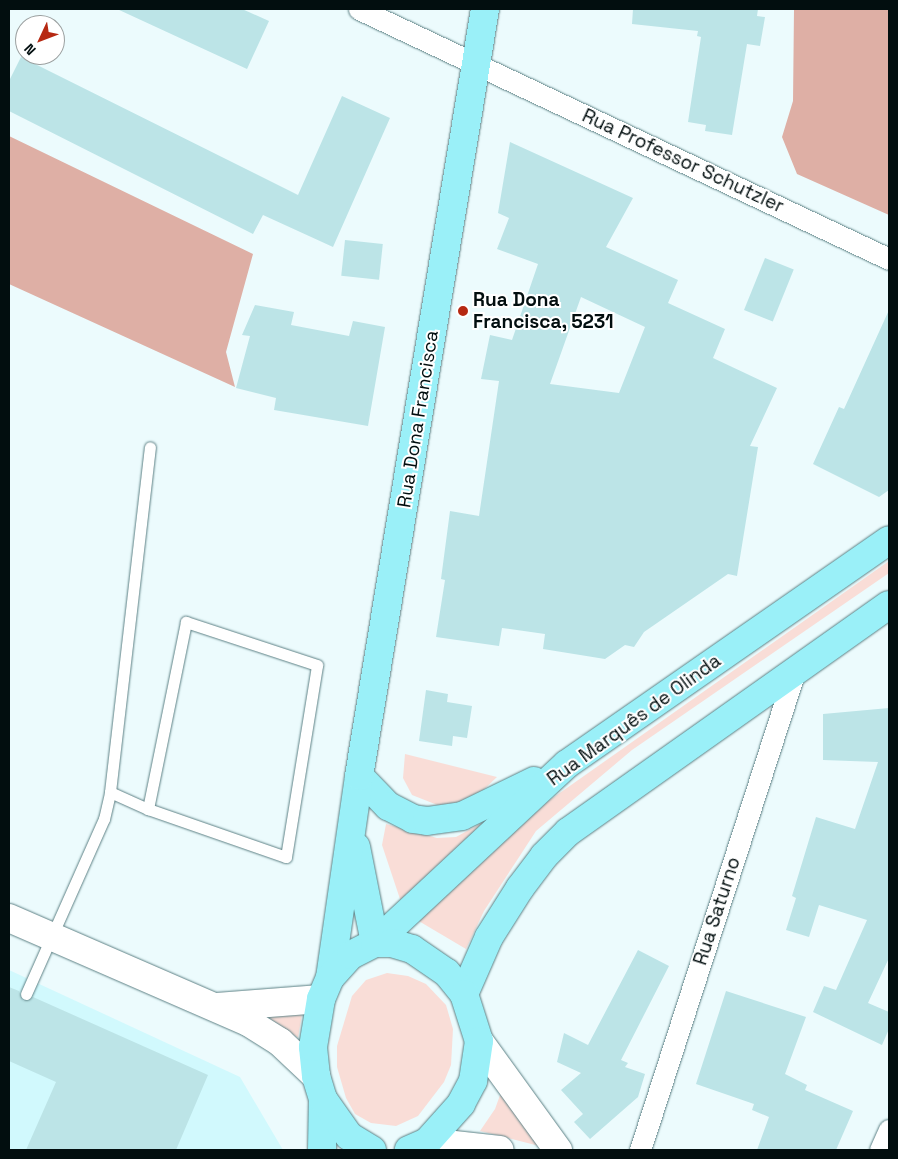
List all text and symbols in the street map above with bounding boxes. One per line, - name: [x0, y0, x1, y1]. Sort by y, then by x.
- north arrow: [15, 15, 65, 65]
- text: N: [20, 40, 40, 59]
- street label: Rua Professor Schutzler: [579, 104, 787, 218]
- place label: Rua Dona Francisca, 5231: [473, 289, 614, 333]
- marker: Rua Dona Francisca, 5231: [457, 305, 469, 317]
- street label: Rua Dona Francisca: [393, 329, 443, 509]
- street label: Rua Marquês de Olinda: [543, 649, 725, 791]
- street label: Rua Saturno: [689, 854, 745, 968]

